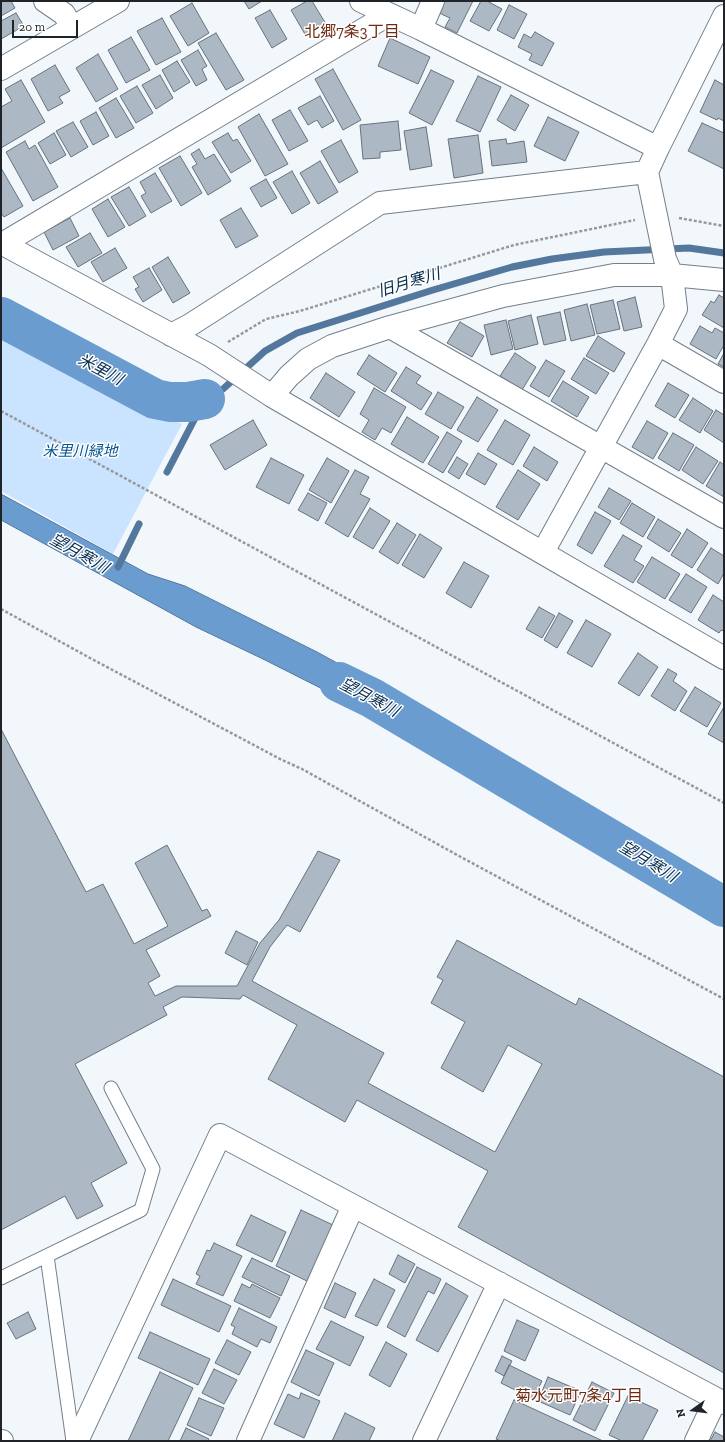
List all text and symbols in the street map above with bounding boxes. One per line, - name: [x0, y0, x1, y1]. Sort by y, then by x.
- scale bar: [14, 12, 80, 38]
- text: 20 m: [19, 20, 45, 34]
- district label: 北郷7条3丁目: [304, 22, 400, 42]
- water label: 旧月寒川: [376, 264, 442, 302]
- water label: 米里川: [74, 350, 126, 390]
- park label: 米里川緑地: [43, 443, 117, 461]
- water label: 望月寒川: [46, 530, 112, 578]
- water label: 望月寒川: [336, 675, 402, 721]
- water label: 望月寒川: [616, 837, 680, 887]
- district label: 菊水元町7条4丁目: [515, 1386, 643, 1406]
- north arrow: [673, 1390, 713, 1430]
- text: N: [674, 1407, 688, 1419]

